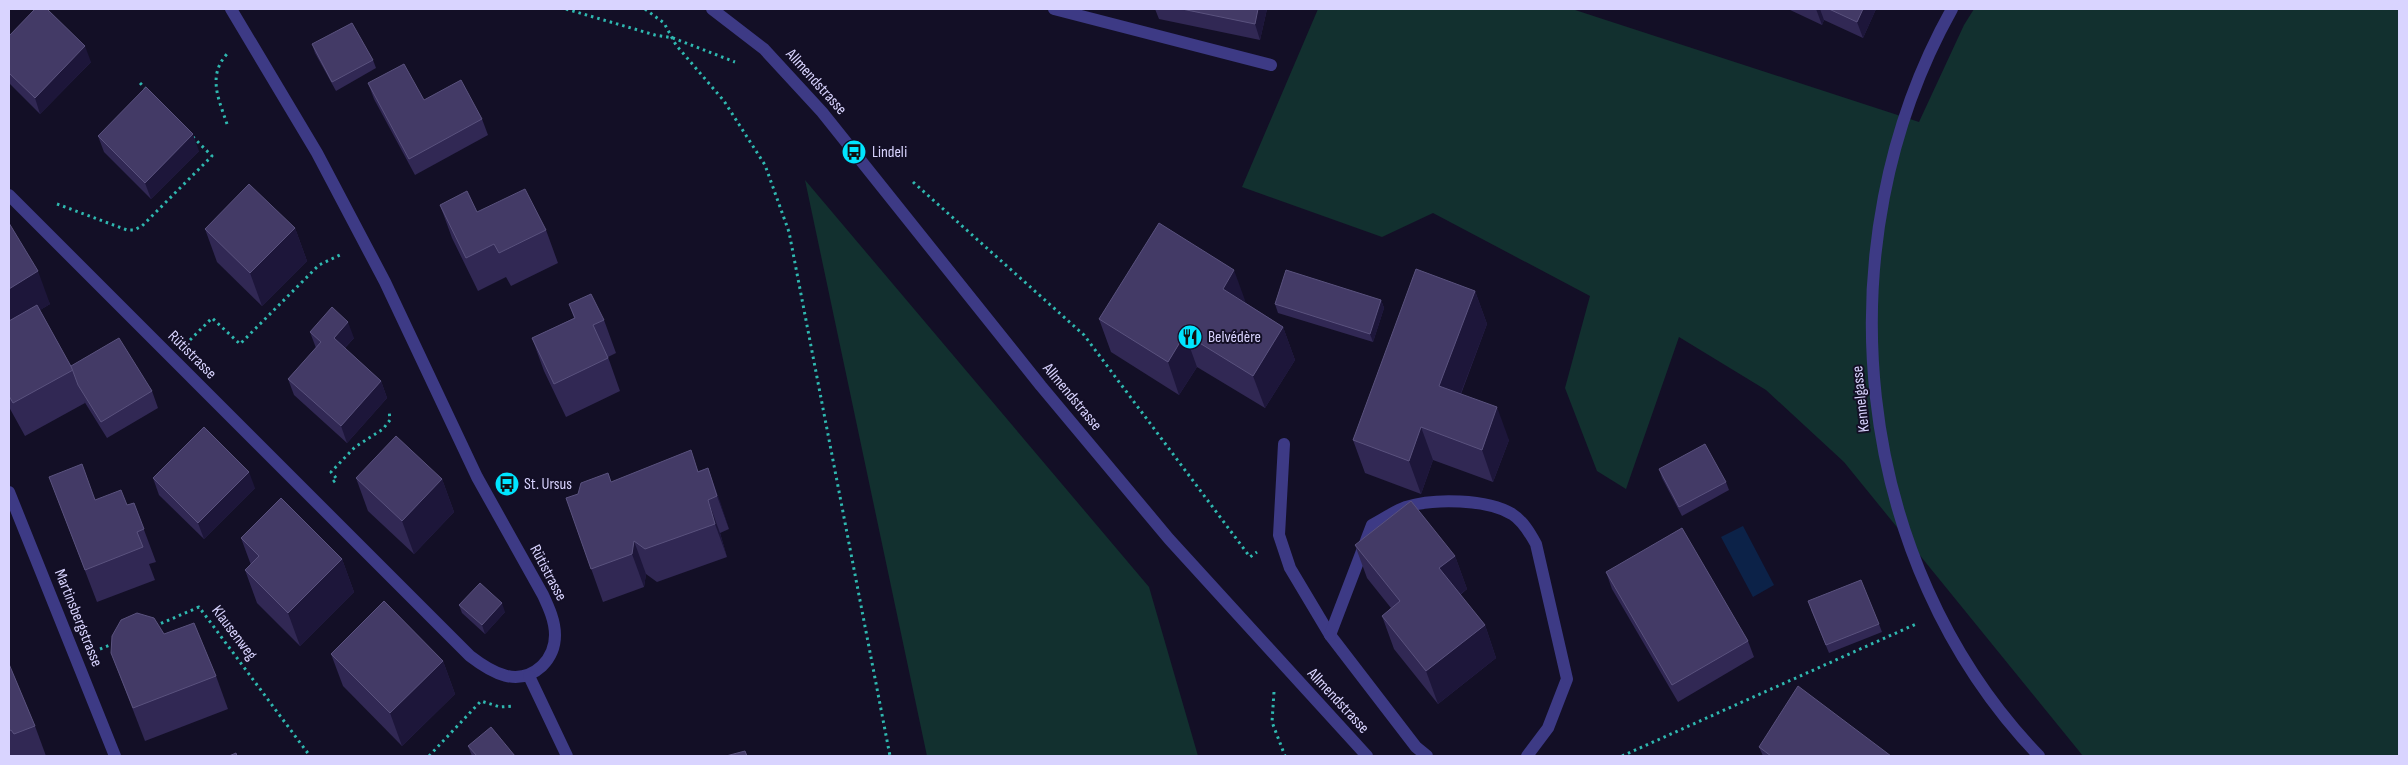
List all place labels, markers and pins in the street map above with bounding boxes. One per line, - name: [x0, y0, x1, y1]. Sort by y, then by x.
- bus stop icon: Lindeli: [841, 139, 867, 165]
- place label: Lindeli: [872, 143, 907, 162]
- restaurant icon: Belvédère: [1177, 324, 1203, 350]
- place label: Belvédère: [1208, 328, 1261, 347]
- bus stop icon: St. Ursus: [494, 471, 520, 497]
- place label: St. Ursus: [524, 475, 572, 494]

